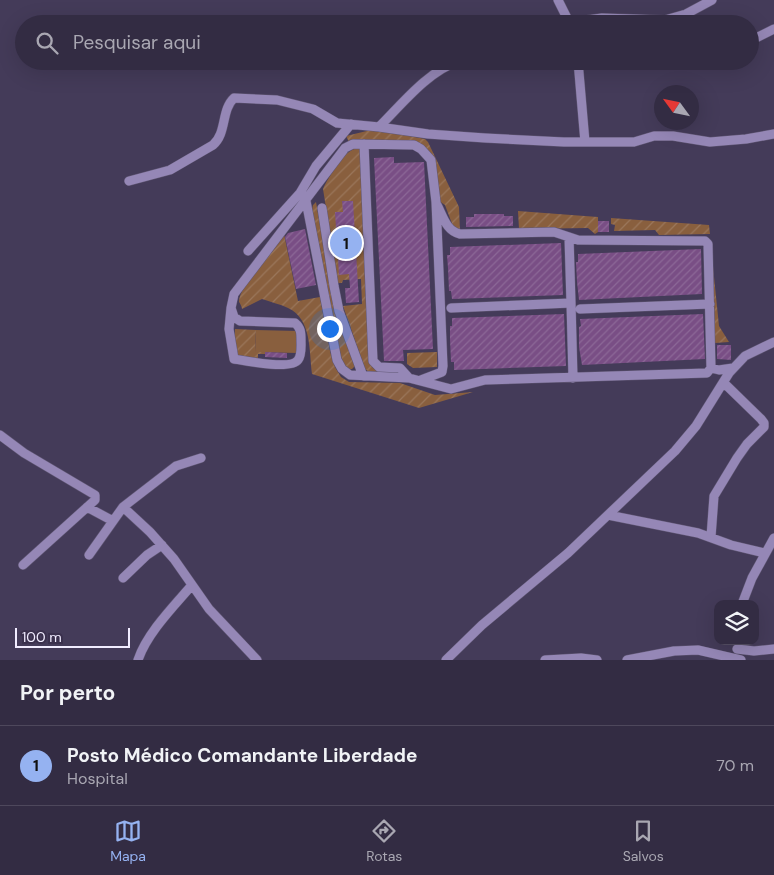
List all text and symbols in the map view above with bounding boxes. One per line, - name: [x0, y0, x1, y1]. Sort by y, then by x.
- search box: [15, 15, 759, 70]
- icon: search: [33, 29, 61, 57]
- text: Pesquisar aqui: [73, 30, 201, 55]
- north arrow: [654, 85, 699, 130]
- pin: 1: [330, 224, 362, 262]
- your location: [317, 316, 343, 342]
- map controls: [714, 600, 759, 645]
- button: layers: [714, 600, 759, 645]
- scale bar: [15, 625, 130, 648]
- text: 100 m: [22, 628, 62, 646]
- text: Por perto: [20, 679, 115, 707]
- text: Posto Médico Comandante Liberdade: [67, 743, 417, 768]
- text: 1: [33, 755, 39, 776]
- text: 70 m: [716, 755, 754, 776]
- text: Hospital: [67, 768, 128, 789]
- tab: Mapa: [110, 817, 146, 865]
- tab: Rotas: [366, 817, 402, 865]
- tab: Salvos: [623, 817, 664, 865]

